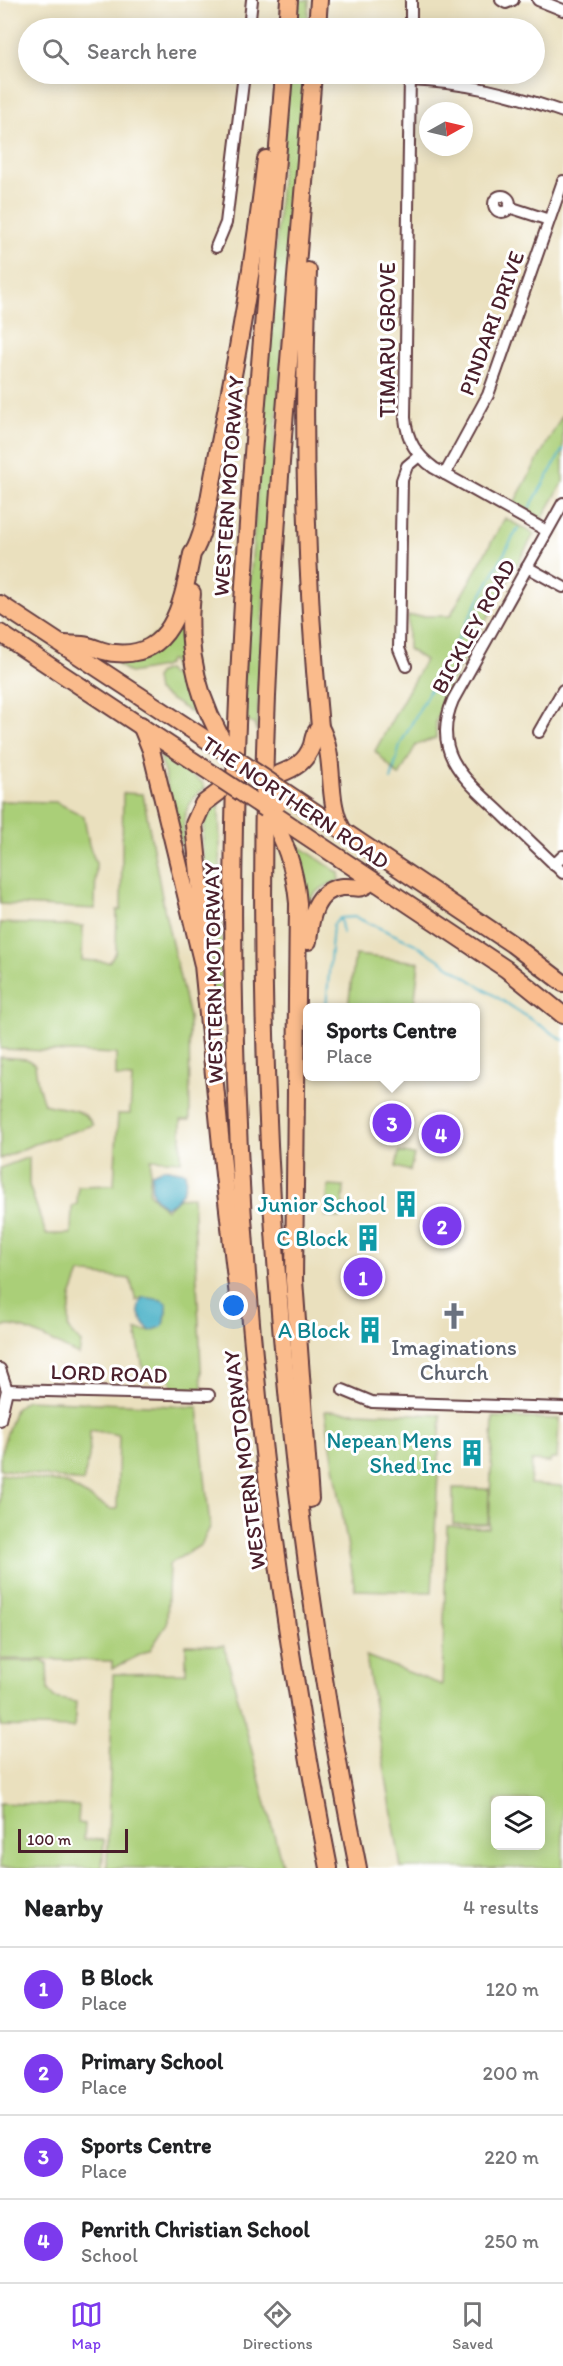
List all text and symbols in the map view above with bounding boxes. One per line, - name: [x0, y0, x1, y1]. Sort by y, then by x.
- search box: [18, 18, 545, 84]
- icon: search: [39, 35, 72, 68]
- text: Search here: [87, 38, 197, 65]
- north arrow: [419, 102, 473, 156]
- street label: PINDARI DRIVE: [453, 247, 530, 399]
- street label: TIMARU GROVE: [374, 262, 401, 418]
- street label: WESTERN MOTORWAY: [207, 374, 250, 597]
- street label: BICKLEY ROAD: [425, 554, 522, 698]
- street label: THE NORTHERN ROAD: [197, 730, 394, 875]
- street label: WESTERN MOTORWAY: [198, 862, 229, 1084]
- popup: [303, 1003, 480, 1081]
- text: Sports Centre: [326, 1017, 457, 1044]
- text: Place: [326, 1044, 372, 1068]
- pin: 3: [372, 1100, 412, 1146]
- pin: 4: [422, 1112, 460, 1156]
- building icon: Junior School: [391, 1189, 421, 1219]
- place label: Junior School: [258, 1191, 386, 1218]
- pin: 2: [422, 1204, 462, 1248]
- building icon: C Block: [353, 1223, 383, 1253]
- place label: C Block: [276, 1225, 349, 1252]
- pin: 1: [344, 1254, 382, 1300]
- your location: [219, 1291, 248, 1320]
- church icon: Imaginations Church: [439, 1301, 469, 1331]
- building icon: A Block: [355, 1315, 385, 1345]
- place label: A Block: [278, 1317, 351, 1344]
- place label: Imaginations Church: [391, 1334, 517, 1386]
- street label: WESTERN MOTORWAY: [218, 1348, 271, 1571]
- street label: LORD ROAD: [50, 1358, 168, 1389]
- place label: Nepean Mens Shed Inc: [326, 1427, 452, 1479]
- building icon: Nepean Mens Shed Inc: [457, 1438, 487, 1468]
- map controls: [491, 1796, 545, 1850]
- button: layers: [491, 1796, 545, 1850]
- scale bar: [18, 1826, 128, 1854]
- text: 100 m: [27, 1830, 71, 1849]
- text: Nearby: [24, 1891, 103, 1923]
- text: 4 results: [463, 1895, 539, 1919]
- text: B Block: [81, 1964, 153, 1991]
- text: 1: [39, 1977, 48, 2001]
- text: 120 m: [486, 1977, 539, 2001]
- text: Place: [81, 1991, 127, 2015]
- text: Primary School: [81, 2048, 223, 2075]
- text: 2: [38, 2061, 49, 2085]
- text: 200 m: [483, 2061, 539, 2085]
- text: Place: [81, 2075, 127, 2099]
- text: Sports Centre: [81, 2132, 212, 2159]
- text: 3: [38, 2145, 49, 2169]
- text: 220 m: [484, 2145, 539, 2169]
- text: Place: [81, 2159, 127, 2183]
- text: Penrith Christian School: [81, 2216, 310, 2243]
- text: 4: [37, 2229, 50, 2253]
- text: 250 m: [484, 2229, 539, 2253]
- text: School: [81, 2243, 138, 2267]
- tab: Map: [70, 2298, 103, 2353]
- tab: Directions: [242, 2298, 313, 2353]
- tab: Saved: [452, 2298, 493, 2353]

